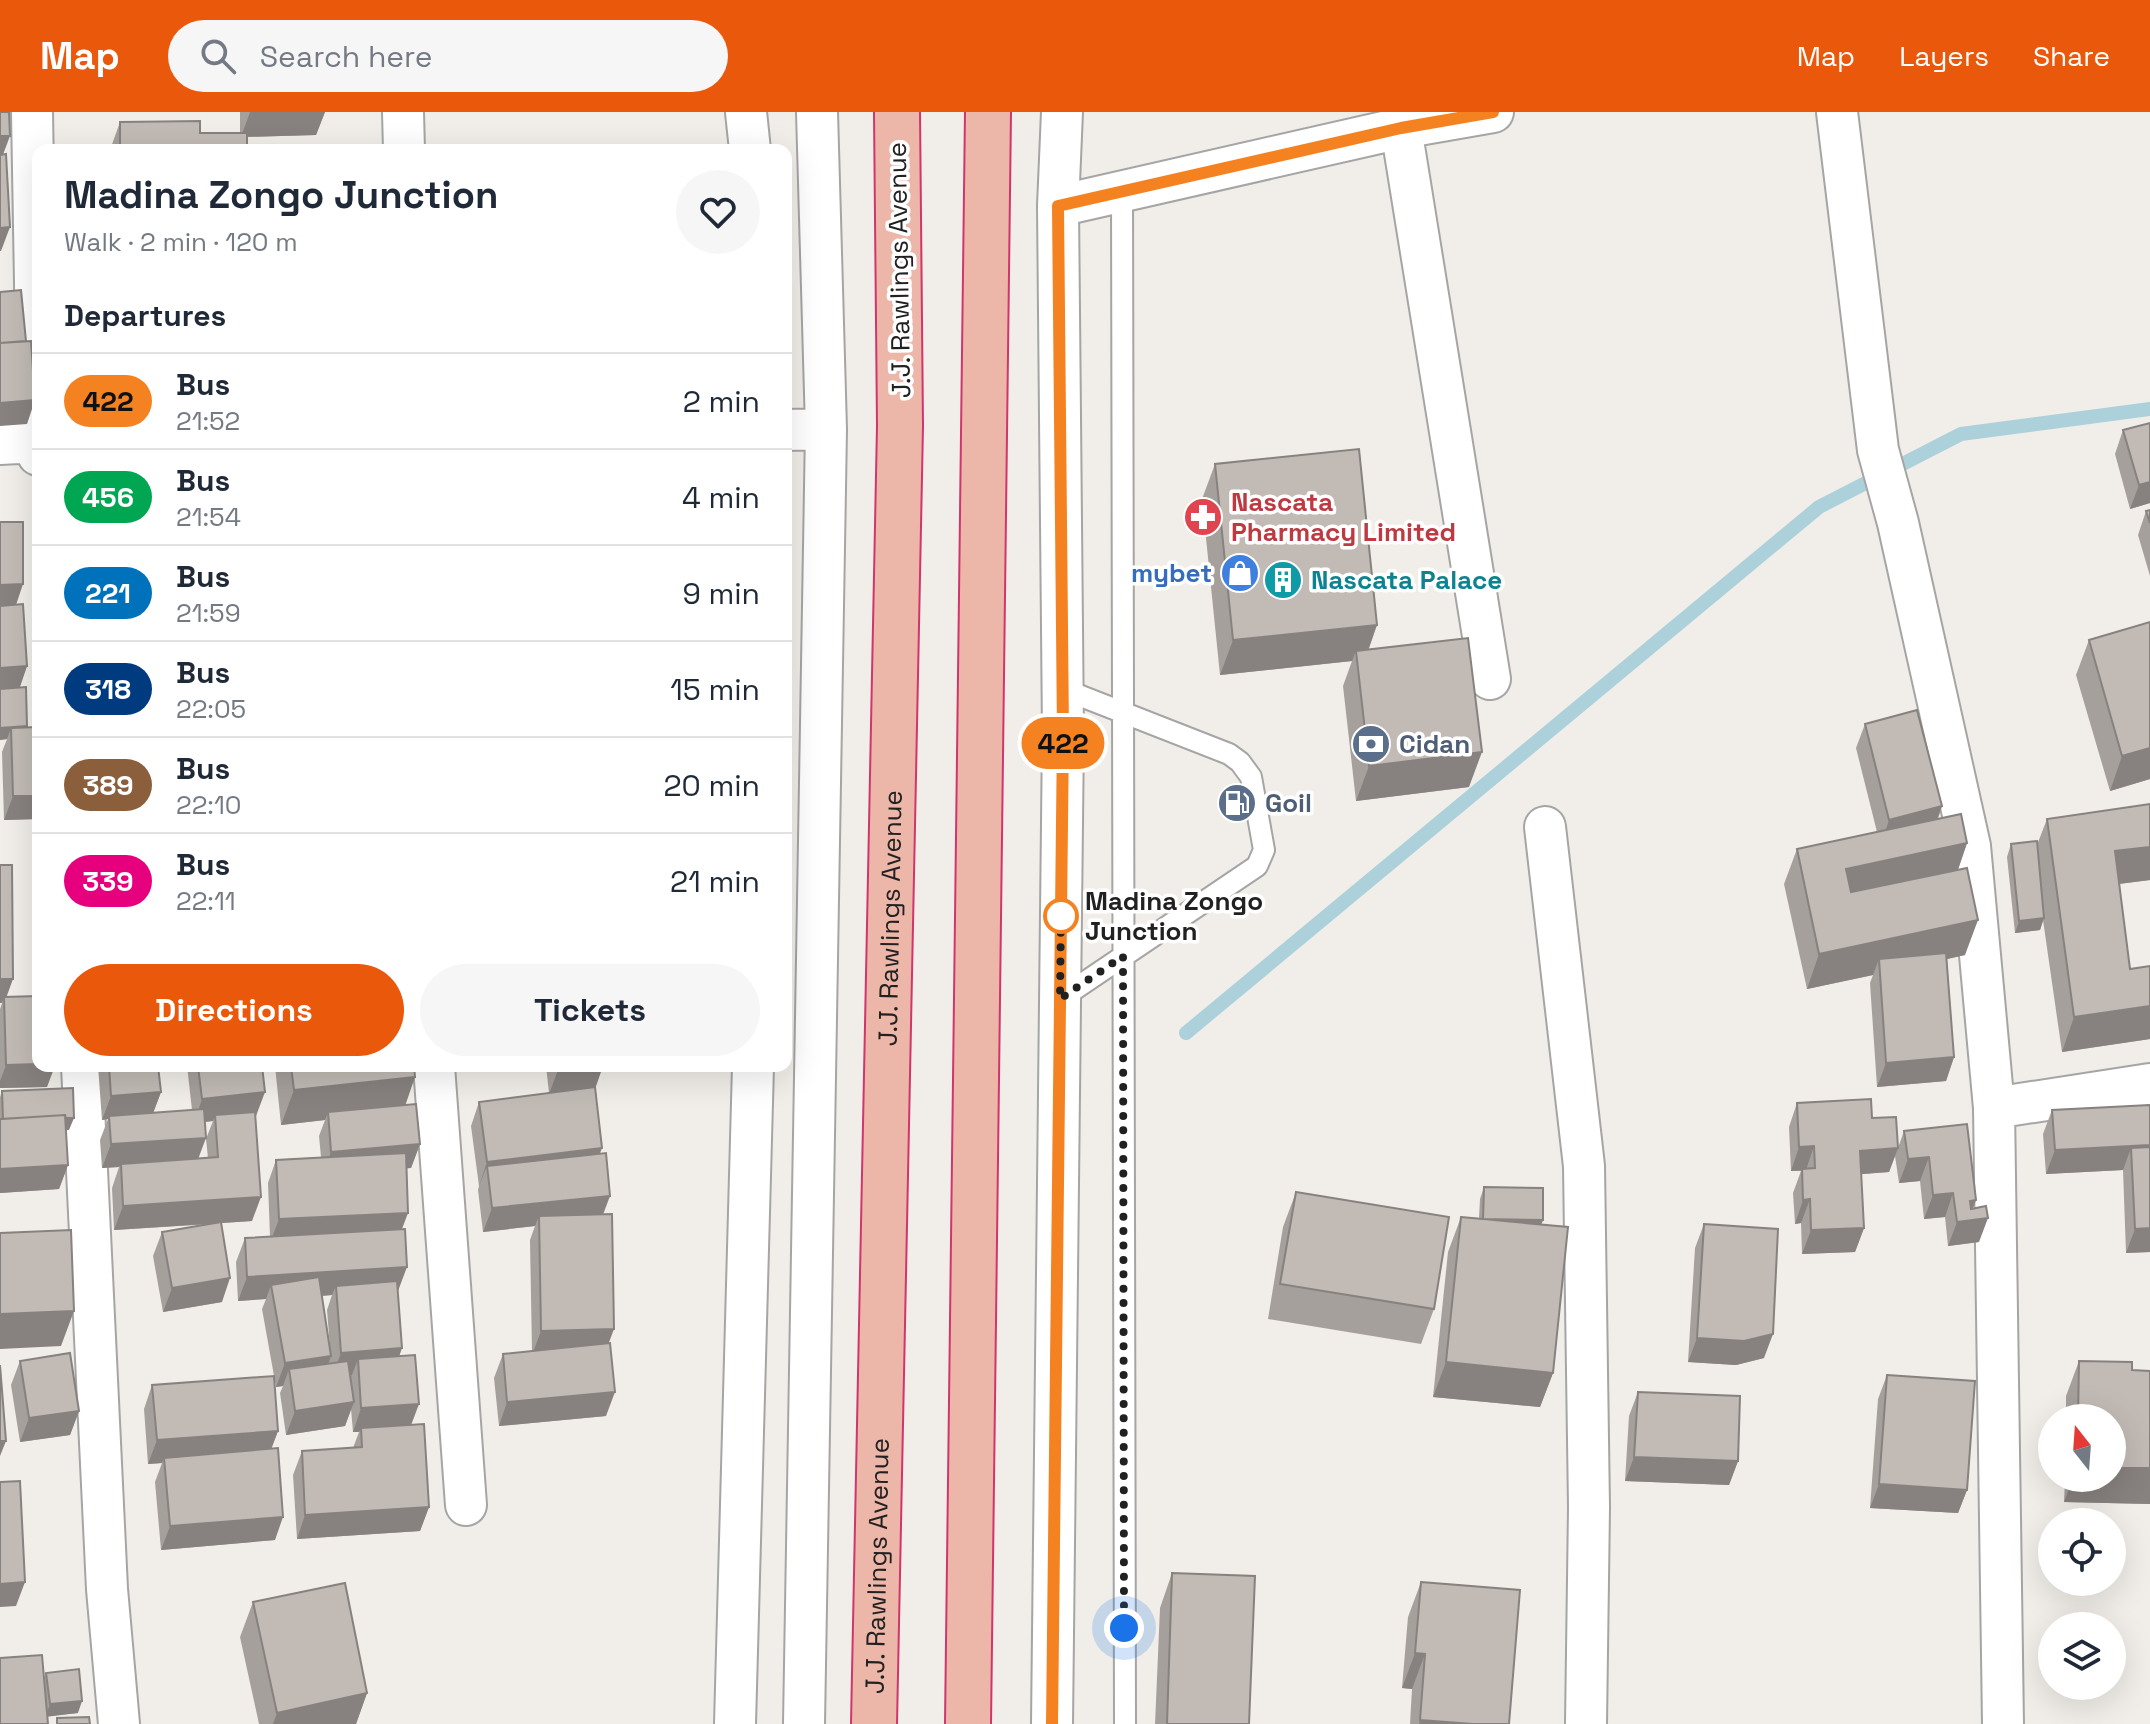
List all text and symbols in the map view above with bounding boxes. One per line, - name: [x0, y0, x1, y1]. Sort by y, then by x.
- search box: [168, 20, 728, 92]
- text: Map: [40, 32, 120, 80]
- icon: search: [196, 34, 240, 78]
- text: Search here: [260, 37, 433, 76]
- text: Map: [1797, 38, 1855, 74]
- text: Layers: [1899, 38, 1989, 74]
- text: Share: [2033, 38, 2110, 74]
- street label: J.J. Rawlings Avenue: [880, 142, 918, 398]
- button: heart: [676, 170, 760, 254]
- text: Madina Zongo Junction: [64, 171, 498, 219]
- text: Walk · 2 min · 120 m: [64, 225, 298, 259]
- text: Departures: [64, 296, 226, 335]
- text: Bus: [176, 365, 230, 404]
- text: 2 min: [683, 382, 760, 421]
- text: 422: [82, 383, 134, 419]
- text: 21:52: [176, 404, 240, 438]
- text: Bus: [176, 461, 230, 500]
- text: 4 min: [682, 478, 760, 517]
- text: 456: [82, 479, 134, 515]
- place label: Nascata Pharmacy Limited: [1231, 485, 1456, 549]
- pharmacy icon: Nascata Pharmacy Limited: [1182, 496, 1224, 538]
- text: 21:54: [176, 500, 241, 534]
- shop icon: mybet: [1219, 552, 1261, 594]
- place label: mybet: [1131, 556, 1212, 590]
- text: Bus: [176, 557, 230, 596]
- building icon: Nascata Palace: [1262, 559, 1304, 601]
- place label: Nascata Palace: [1311, 563, 1502, 597]
- text: 9 min: [682, 574, 760, 613]
- text: 221: [85, 575, 131, 611]
- text: 21:59: [176, 596, 241, 630]
- text: Bus: [176, 653, 230, 692]
- text: 15 min: [670, 670, 760, 709]
- text: 318: [85, 671, 131, 707]
- text: 22:05: [176, 692, 246, 726]
- line badge: 422: [1017, 717, 1109, 769]
- bank icon: Cidan: [1350, 723, 1392, 765]
- text: 422: [1037, 725, 1089, 761]
- place label: Cidan: [1399, 727, 1470, 761]
- text: Bus: [176, 749, 230, 788]
- text: 20 min: [663, 766, 760, 805]
- text: 389: [82, 767, 134, 803]
- fuel station icon: Goil: [1216, 782, 1258, 824]
- place label: Goil: [1265, 786, 1312, 820]
- text: 22:10: [176, 788, 241, 822]
- street label: J.J. Rawlings Avenue: [871, 790, 910, 1047]
- text: Bus: [176, 845, 230, 884]
- text: 21 min: [670, 862, 760, 901]
- text: 339: [82, 863, 134, 899]
- text: 22:11: [176, 884, 236, 918]
- place label: Madina Zongo Junction: [1085, 884, 1263, 948]
- marker: Madina Zongo Junction: [1044, 899, 1078, 933]
- button: Directions: [64, 964, 404, 1056]
- button: Tickets: [420, 964, 760, 1056]
- north arrow: [2038, 1404, 2126, 1492]
- map controls: [2038, 1404, 2126, 1700]
- street label: J.J. Rawlings Avenue: [858, 1438, 897, 1694]
- button: locate: [2038, 1508, 2126, 1596]
- your location: [1104, 1608, 1144, 1648]
- button: layers: [2038, 1612, 2126, 1700]

